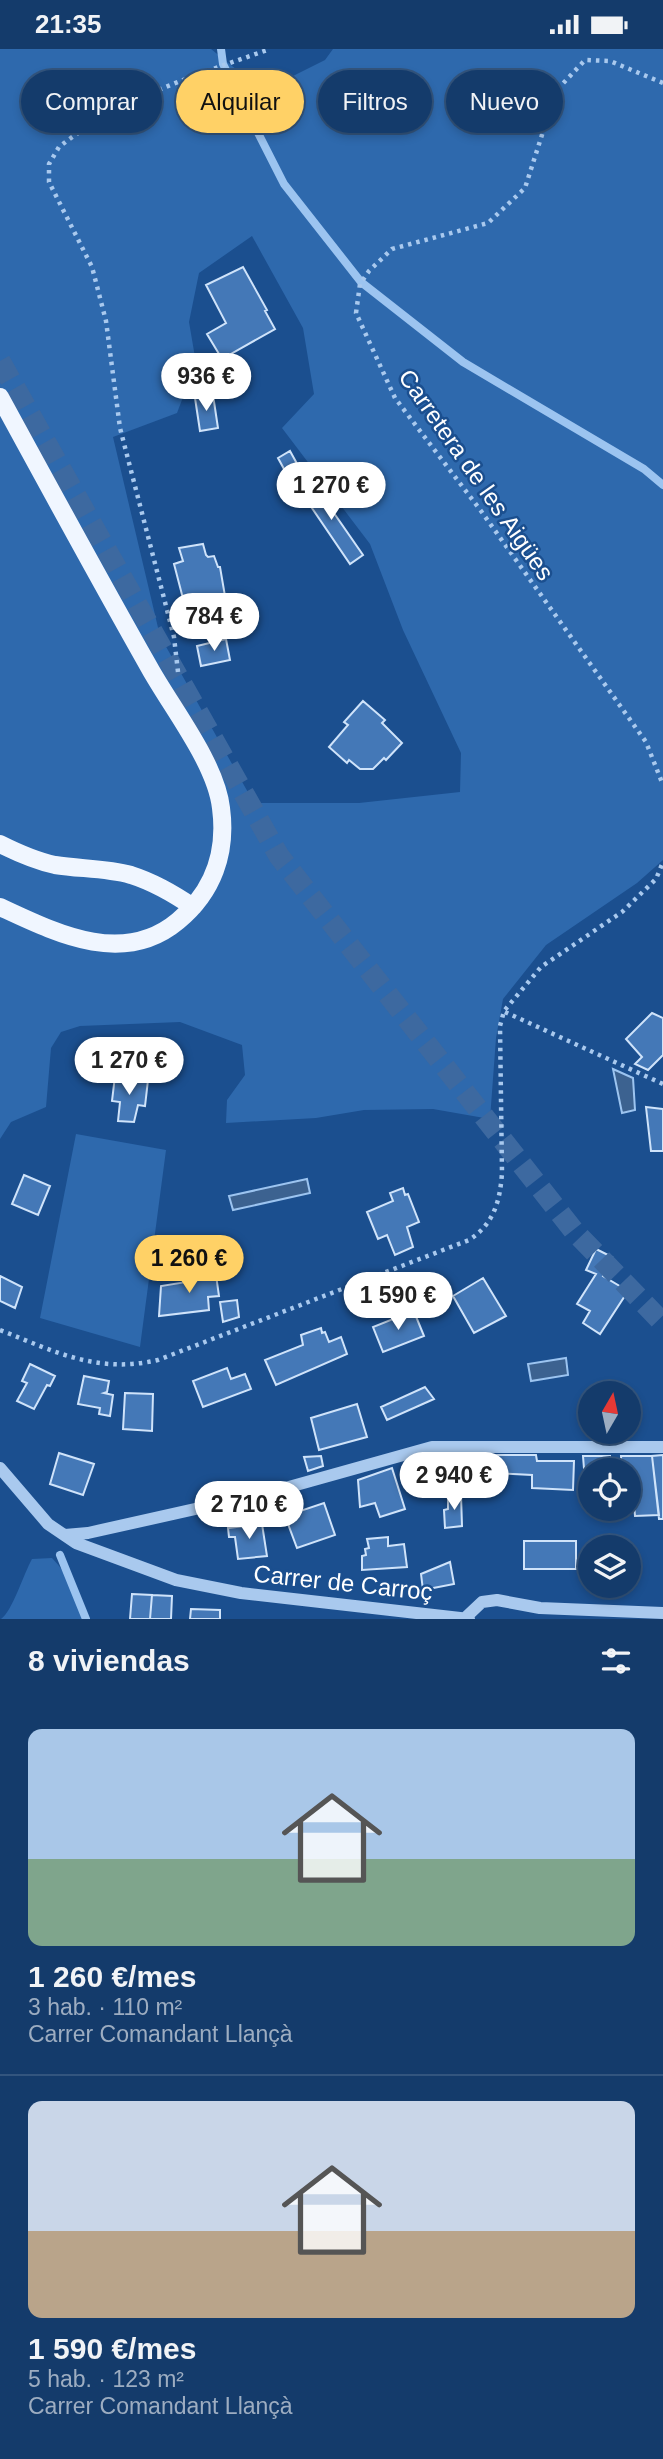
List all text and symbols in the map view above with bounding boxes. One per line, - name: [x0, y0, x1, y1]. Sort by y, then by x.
- text: 21:35: [35, 9, 102, 39]
- chip: Comprar: [21, 70, 162, 133]
- chip: Alquilar: [176, 70, 304, 133]
- chip: Filtros: [318, 70, 432, 133]
- chip: Nuevo: [446, 70, 563, 133]
- pin: 936 €: [157, 353, 255, 413]
- text: 936 €: [177, 363, 235, 389]
- street label: Carretera de les Aigües: [393, 364, 559, 585]
- pin: 1 270 €: [266, 463, 396, 522]
- text: 1 270 €: [293, 472, 369, 498]
- pin: 784 €: [165, 593, 263, 653]
- text: 784 €: [185, 603, 243, 629]
- pin: 1 270 €: [64, 1037, 194, 1097]
- text: 1 270 €: [91, 1047, 167, 1073]
- pin: 1 260 €: [124, 1235, 254, 1295]
- text: 1 260 €: [151, 1245, 227, 1271]
- pin: 1 590 €: [333, 1273, 463, 1332]
- text: 1 590 €: [360, 1282, 436, 1308]
- north arrow: [578, 1381, 640, 1444]
- map controls: [578, 1381, 641, 1598]
- pin: 2 940 €: [389, 1453, 519, 1512]
- button: locate: [578, 1458, 641, 1521]
- text: 2 940 €: [416, 1462, 492, 1488]
- pin: 2 710 €: [184, 1481, 314, 1541]
- text: 2 710 €: [211, 1491, 287, 1517]
- button: layers: [578, 1535, 641, 1598]
- street label: Carrer de Carroç: [252, 1560, 434, 1605]
- icon: filters: [597, 1642, 635, 1680]
- text: 8 viviendas: [28, 1644, 190, 1677]
- icon: home: [269, 1775, 395, 1901]
- text: 1 260 €/mes: [28, 1960, 196, 1993]
- text: 3 hab. · 110 m²: [28, 1994, 182, 2020]
- text: Carrer Comandant Llançà: [28, 2021, 293, 2047]
- icon: home: [269, 2147, 395, 2273]
- text: 1 590 €/mes: [28, 2332, 196, 2365]
- text: 5 hab. · 123 m²: [28, 2366, 184, 2392]
- text: Carrer Comandant Llançà: [28, 2393, 293, 2419]

